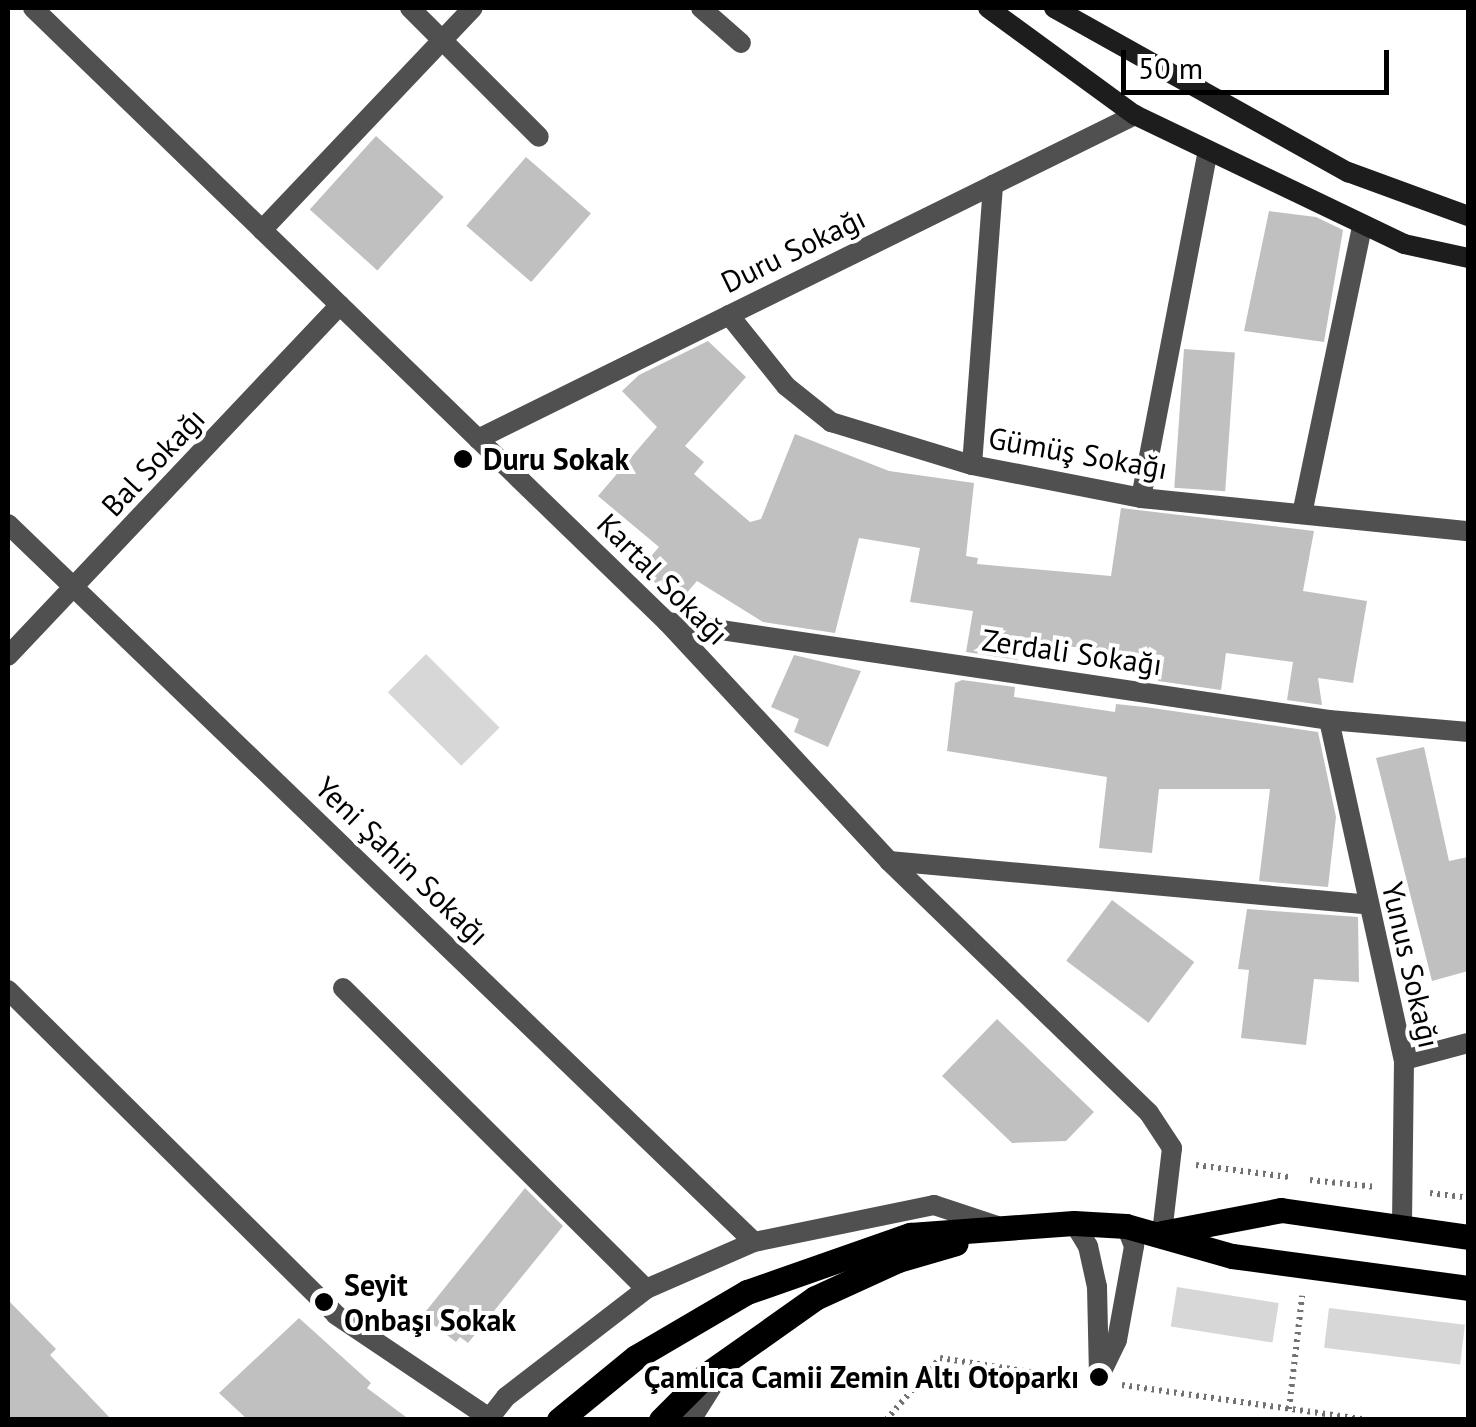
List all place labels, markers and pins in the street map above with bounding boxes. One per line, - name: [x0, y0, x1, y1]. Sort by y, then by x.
- place label: Duru Sokak: [483, 441, 629, 477]
- marker: Duru Sokak: [452, 448, 474, 470]
- place label: Seyit Onbaşı Sokak: [344, 1267, 516, 1338]
- marker: Seyit Onbaşı Sokak: [313, 1291, 335, 1313]
- place label: Çamlıca Camii Zemin Altı Otoparkı: [642, 1359, 1079, 1395]
- marker: Çamlıca Camii Zemin Altı Otoparkı: [1088, 1366, 1110, 1388]

